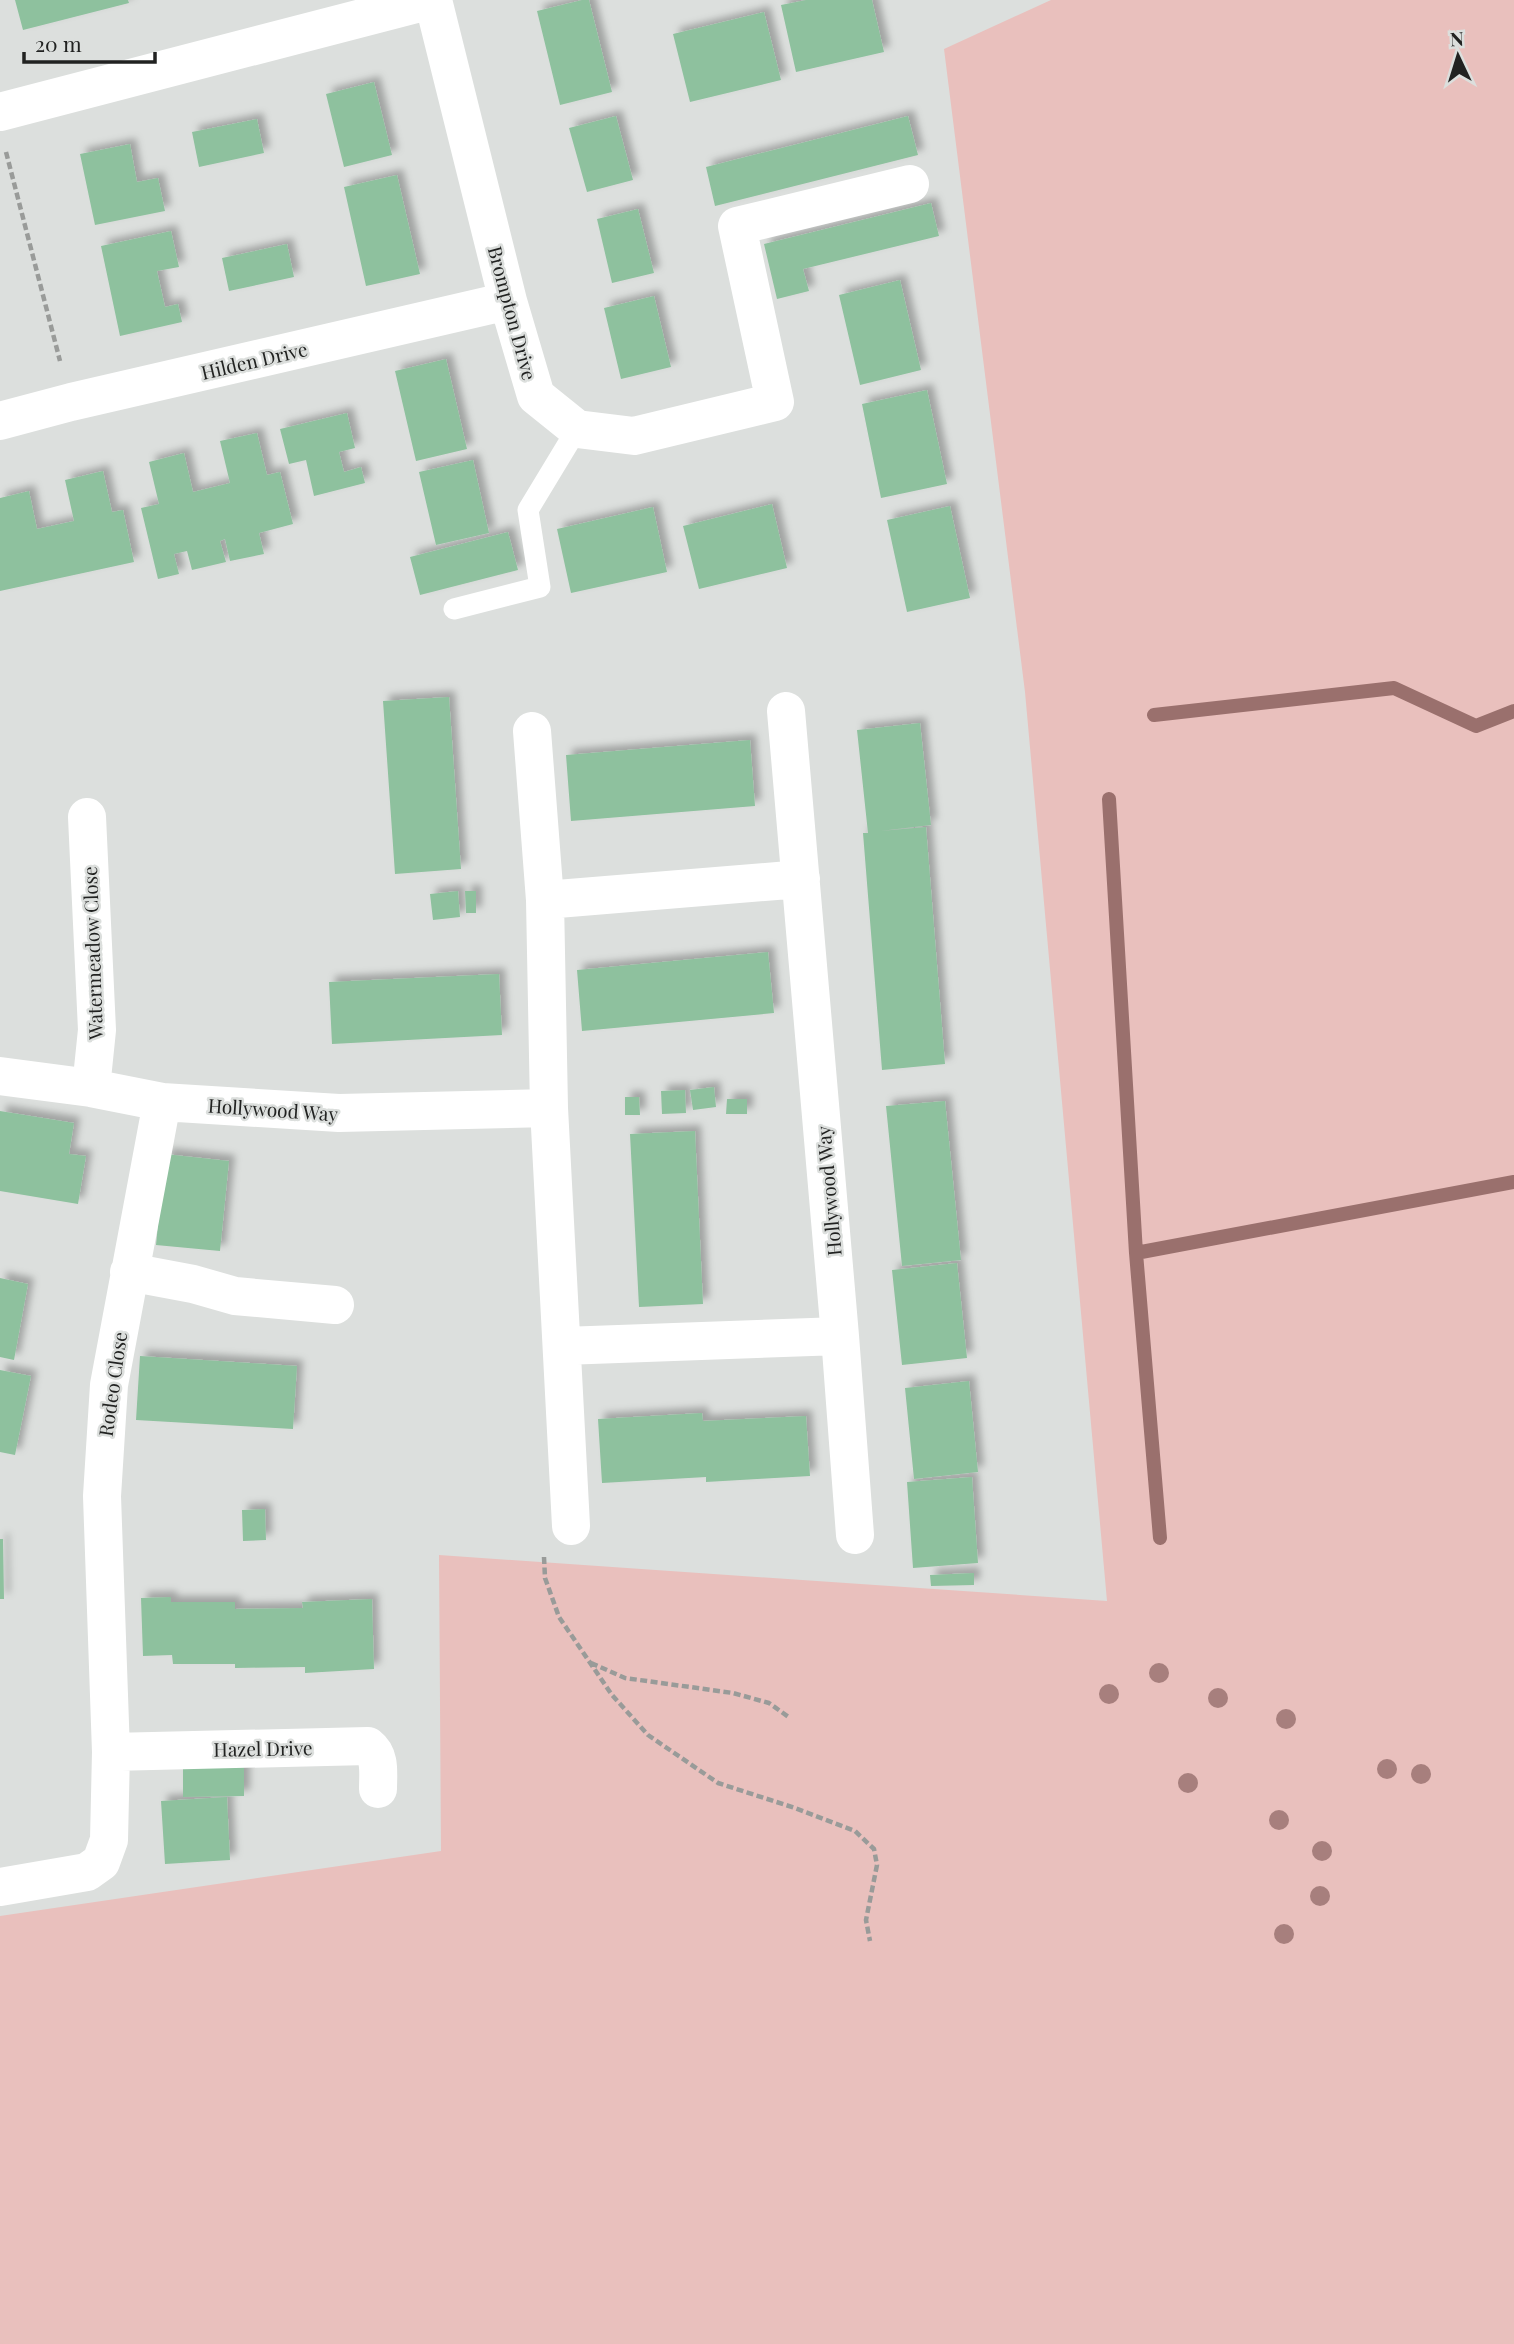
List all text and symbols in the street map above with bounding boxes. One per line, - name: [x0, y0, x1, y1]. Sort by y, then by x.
- scale bar: [24, 21, 156, 65]
- north arrow: [1423, 21, 1493, 91]
- text: N: [1449, 25, 1465, 51]
- text: 20 m: [35, 29, 82, 57]
- street label: Brompton Drive: [483, 243, 543, 383]
- street label: Hilden Drive: [198, 335, 310, 385]
- street label: Watermeadow Close: [76, 866, 108, 1041]
- street label: Hollywood Way: [207, 1091, 339, 1127]
- street label: Hollywood Way: [809, 1125, 847, 1257]
- street label: Rodeo Close: [92, 1330, 132, 1438]
- street label: Hazel Drive: [213, 1734, 313, 1762]

